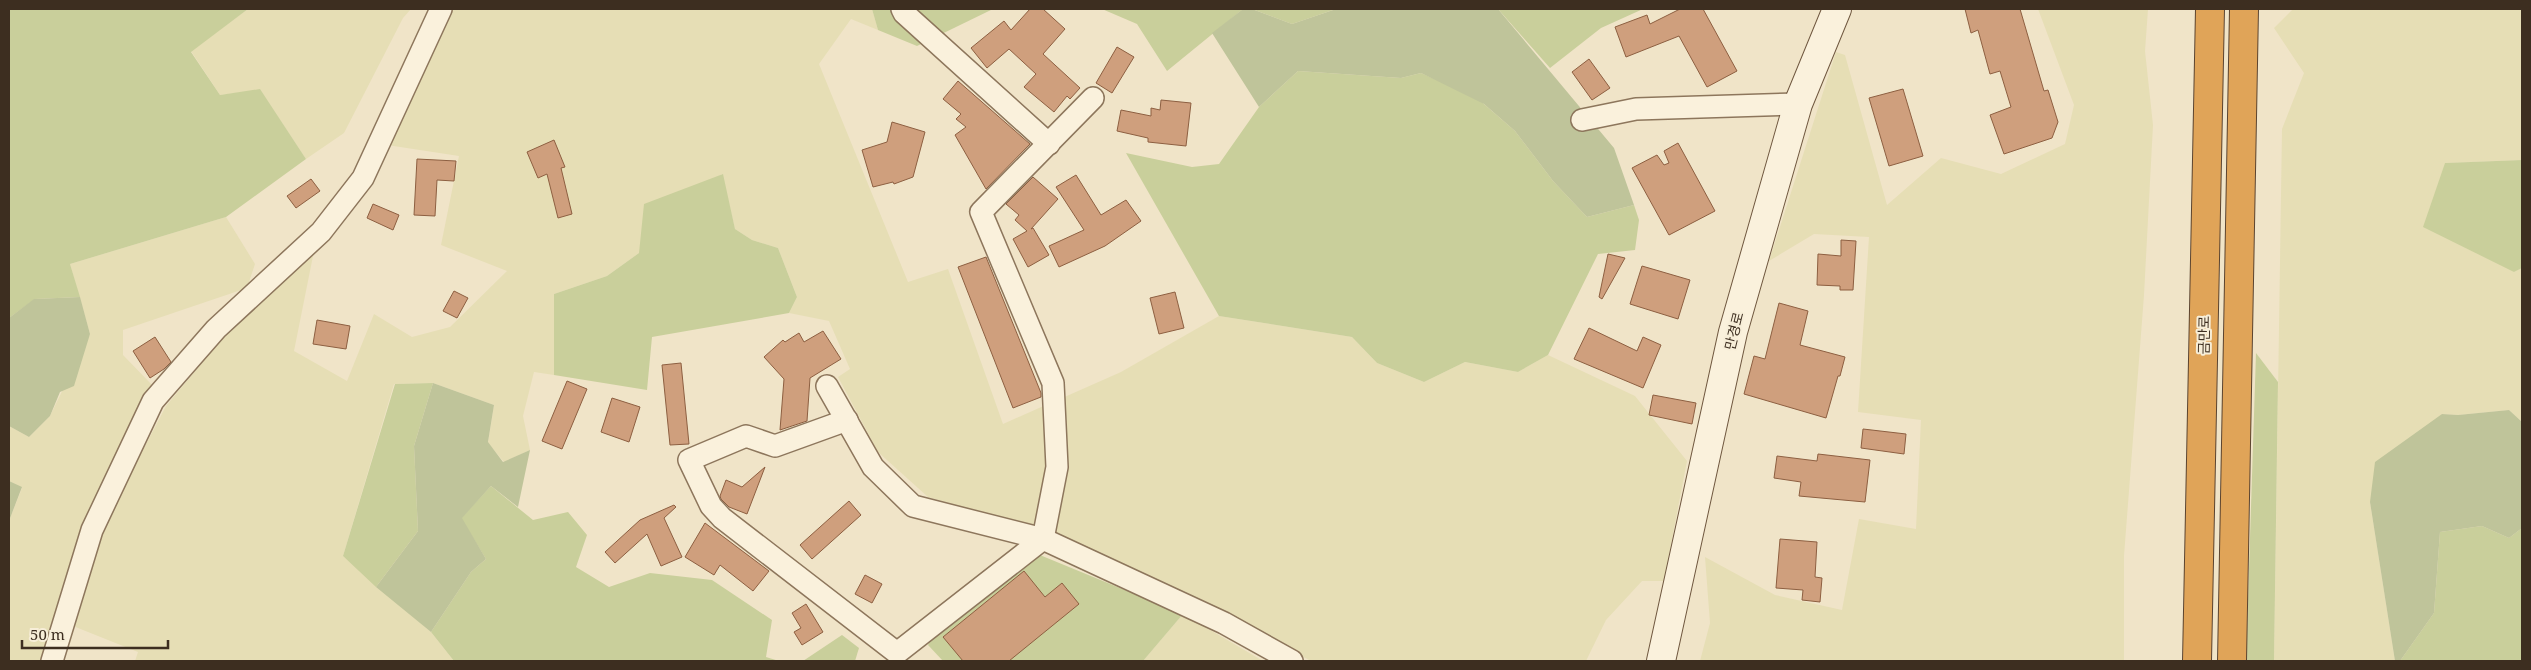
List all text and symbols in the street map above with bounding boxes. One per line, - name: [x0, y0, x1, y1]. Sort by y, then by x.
- street label: 만경로: [1720, 310, 1747, 352]
- street label: 금만로: [2194, 315, 2213, 354]
- scale bar: [22, 618, 169, 650]
- text: 50 m: [30, 624, 65, 644]

